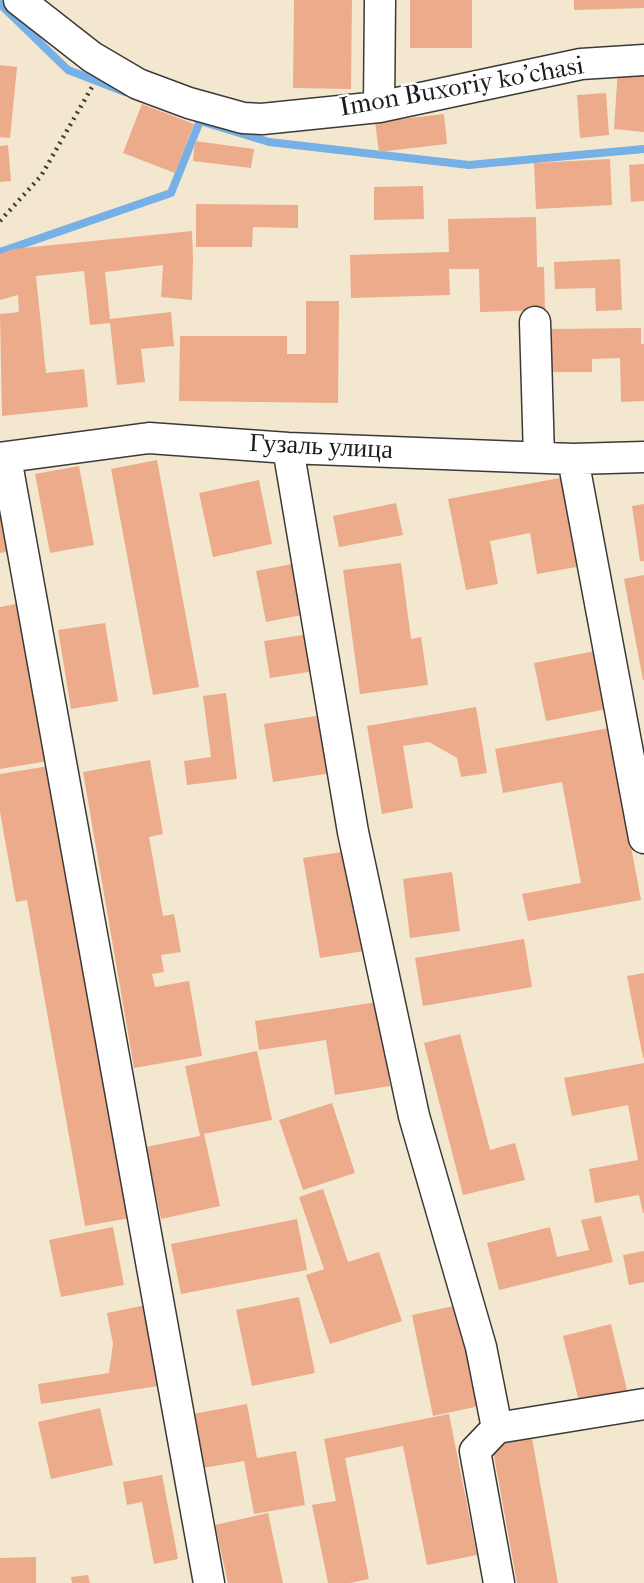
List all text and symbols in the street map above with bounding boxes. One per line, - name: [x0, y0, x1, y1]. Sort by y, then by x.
- street label: Imon Buxoriy ko'chasi: [337, 51, 587, 125]
- street label: Гузаль улица: [248, 429, 394, 467]

